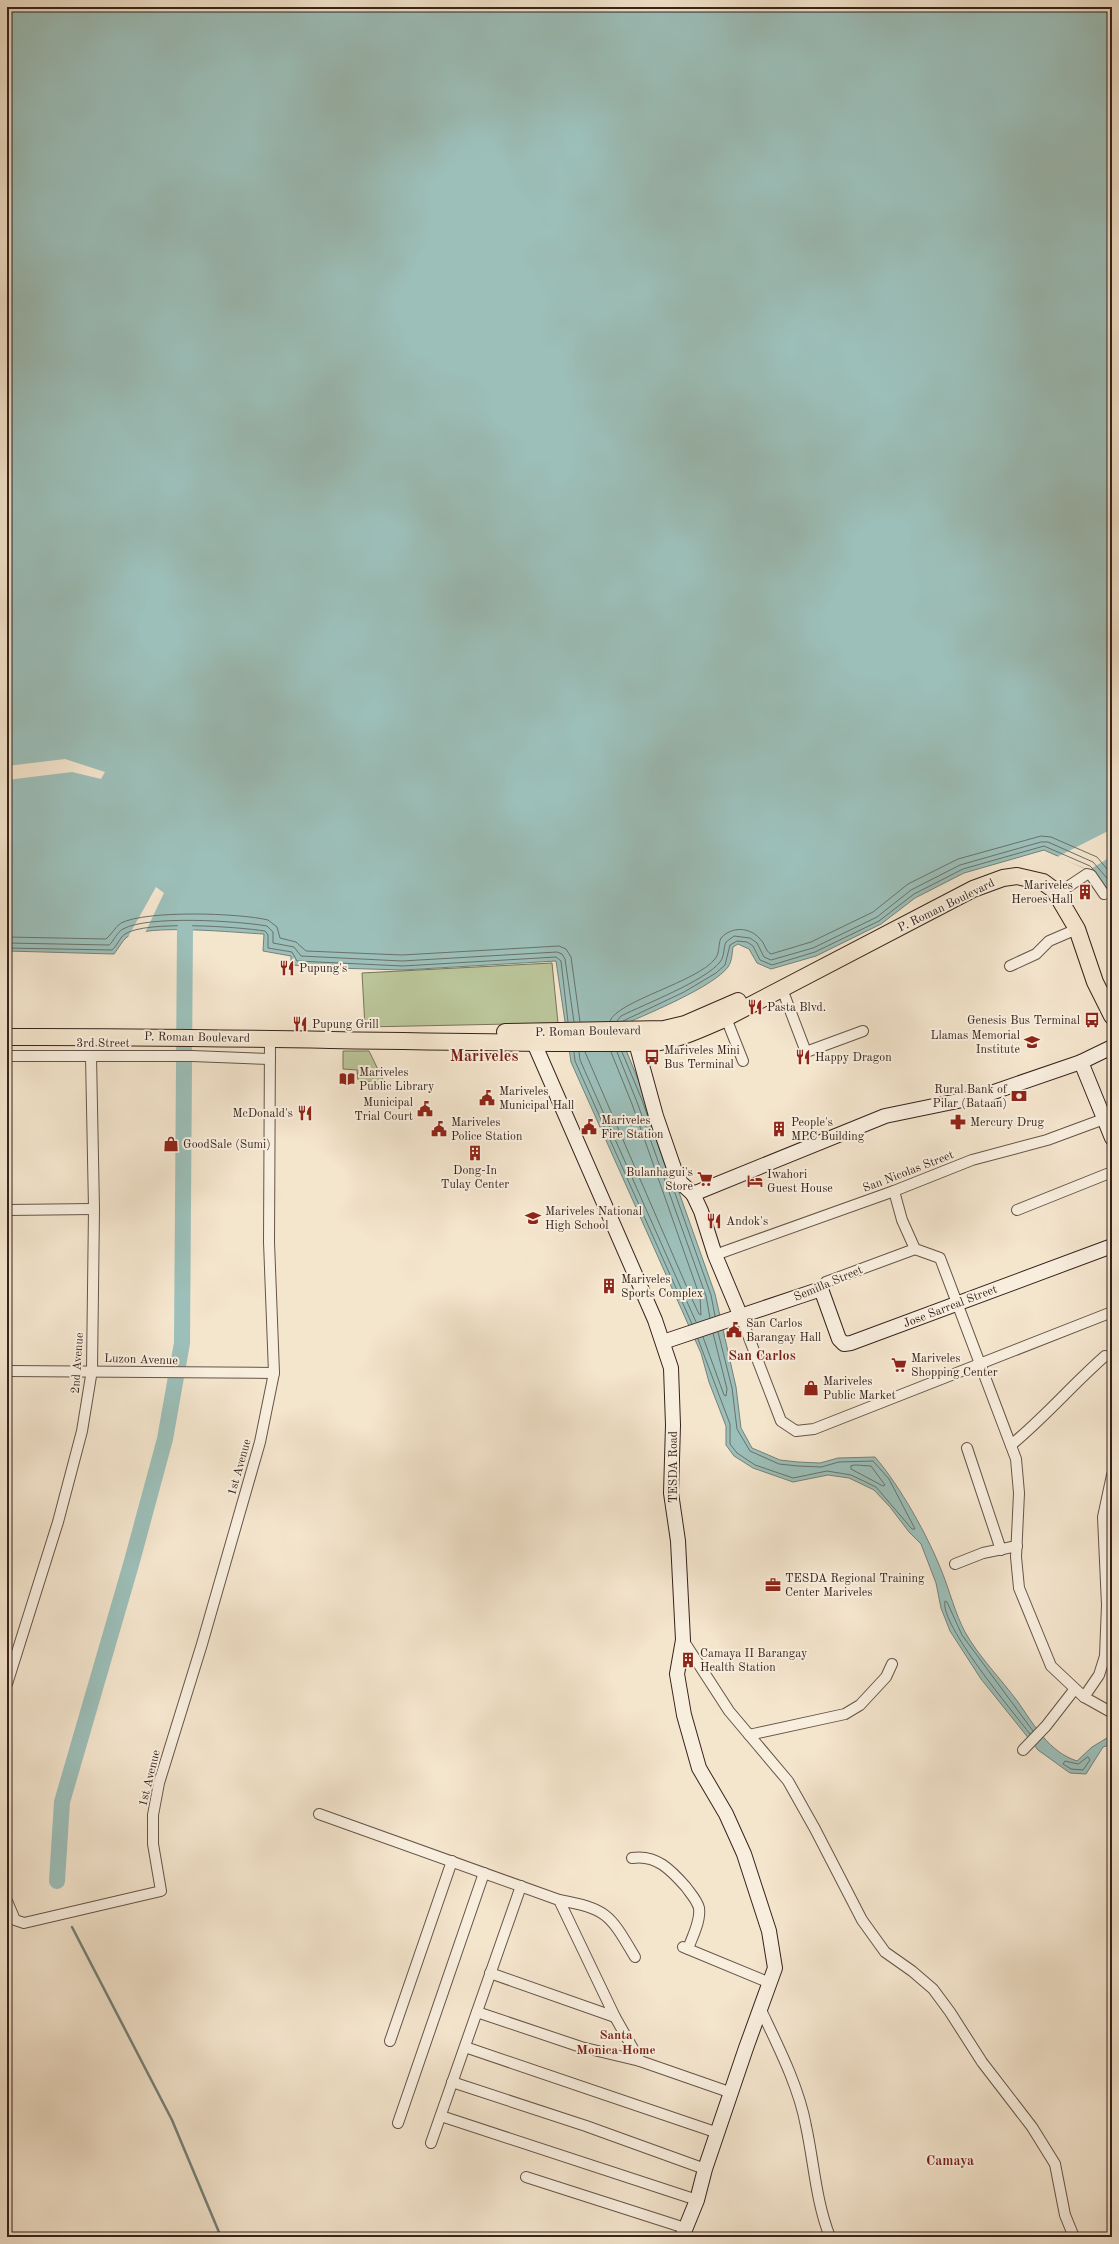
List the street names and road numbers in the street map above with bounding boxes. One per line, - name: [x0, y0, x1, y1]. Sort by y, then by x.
- street label: P. Roman Boulevard: [896, 877, 997, 935]
- street label: P. Roman Boulevard: [535, 1025, 641, 1039]
- street label: P. Roman Boulevard: [144, 1031, 250, 1045]
- street label: 3rd Street: [76, 1038, 130, 1050]
- street label: San Nicolas Street: [861, 1149, 956, 1195]
- street label: Semilla Street: [792, 1264, 864, 1304]
- street label: Jose Sarreal Street: [902, 1283, 999, 1330]
- street label: 2nd Avenue: [70, 1332, 86, 1394]
- street label: Luzon Avenue: [104, 1353, 178, 1367]
- street label: TESDA Road: [668, 1431, 680, 1503]
- street label: 1st Avenue: [226, 1437, 254, 1497]
- street label: 1st Avenue: [137, 1748, 163, 1808]

